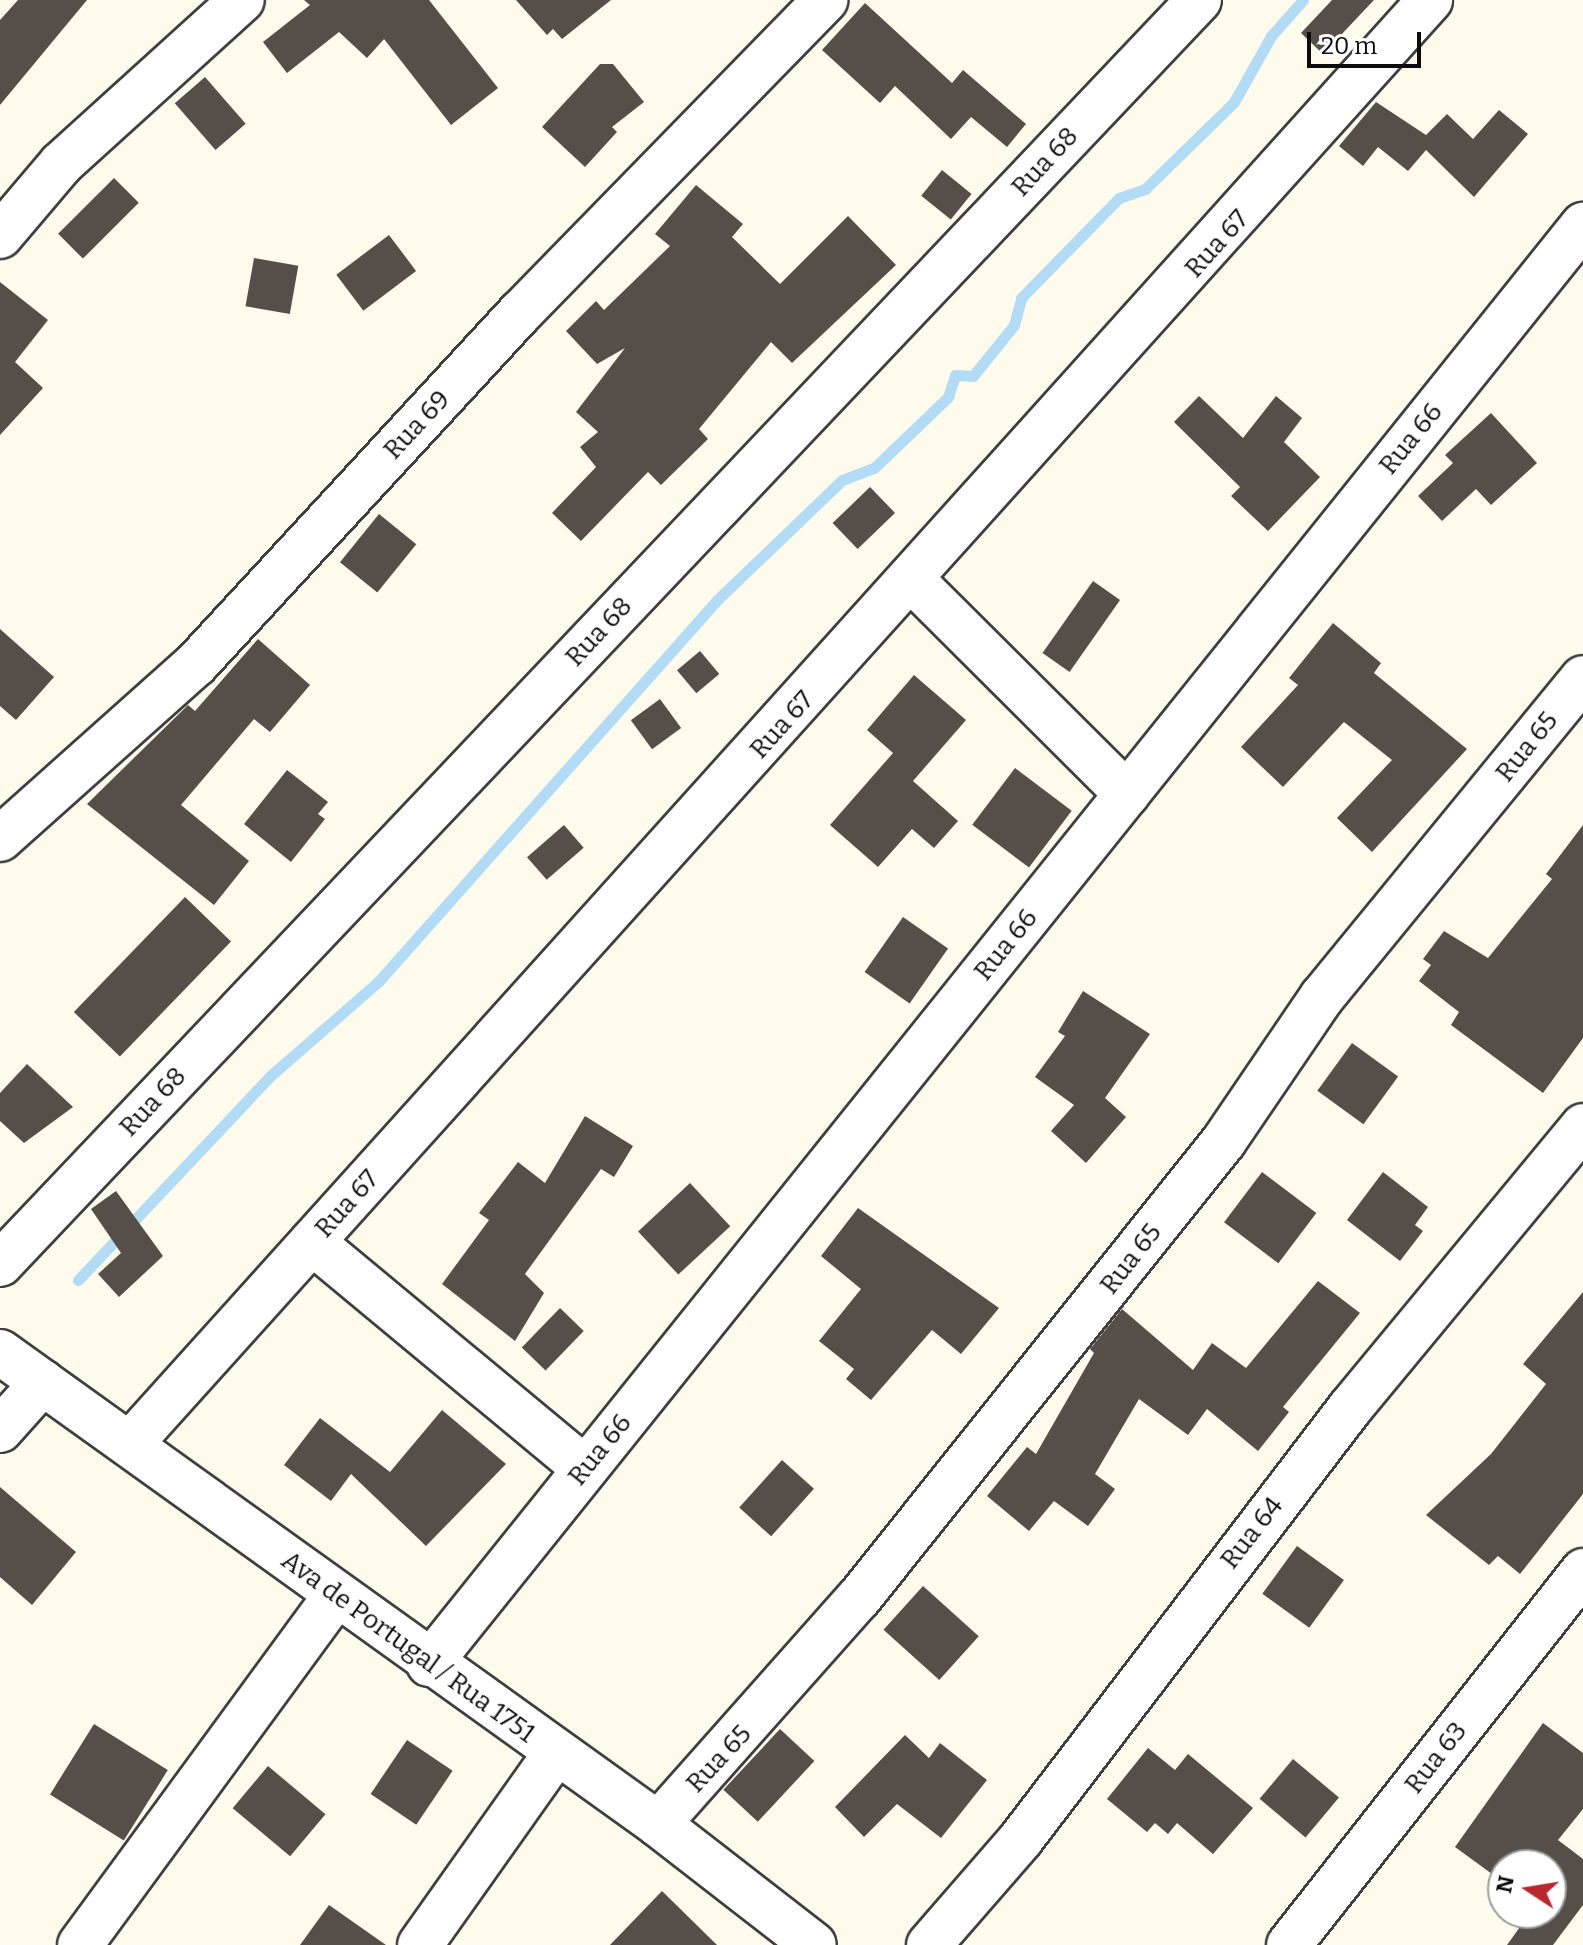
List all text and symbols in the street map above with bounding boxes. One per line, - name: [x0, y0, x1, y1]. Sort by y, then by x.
- scale bar: [1311, 16, 1425, 66]
- text: 20 m: [1321, 32, 1377, 60]
- street label: Rua 68: [1005, 121, 1085, 203]
- street label: Rua 67: [1179, 204, 1255, 284]
- street label: Rua 69: [377, 384, 457, 466]
- street label: Rua 66: [1373, 397, 1449, 481]
- street label: Rua 68: [559, 591, 639, 673]
- street label: Rua 67: [744, 685, 820, 765]
- street label: Rua 65: [1489, 706, 1565, 788]
- street label: Rua 66: [968, 903, 1044, 987]
- street label: Rua 68: [113, 1061, 193, 1143]
- street label: Rua 67: [309, 1164, 385, 1244]
- street label: Rua 65: [1094, 1218, 1168, 1300]
- street label: Rua 66: [562, 1408, 638, 1492]
- street label: Rua 64: [1214, 1491, 1290, 1575]
- street label: Ava de Portugal / Rua 1751: [275, 1545, 541, 1749]
- street label: Rua 63: [1398, 1716, 1474, 1800]
- street label: Rua 65: [680, 1719, 758, 1799]
- north arrow: [1487, 1849, 1567, 1929]
- text: N: [1490, 1873, 1520, 1895]

